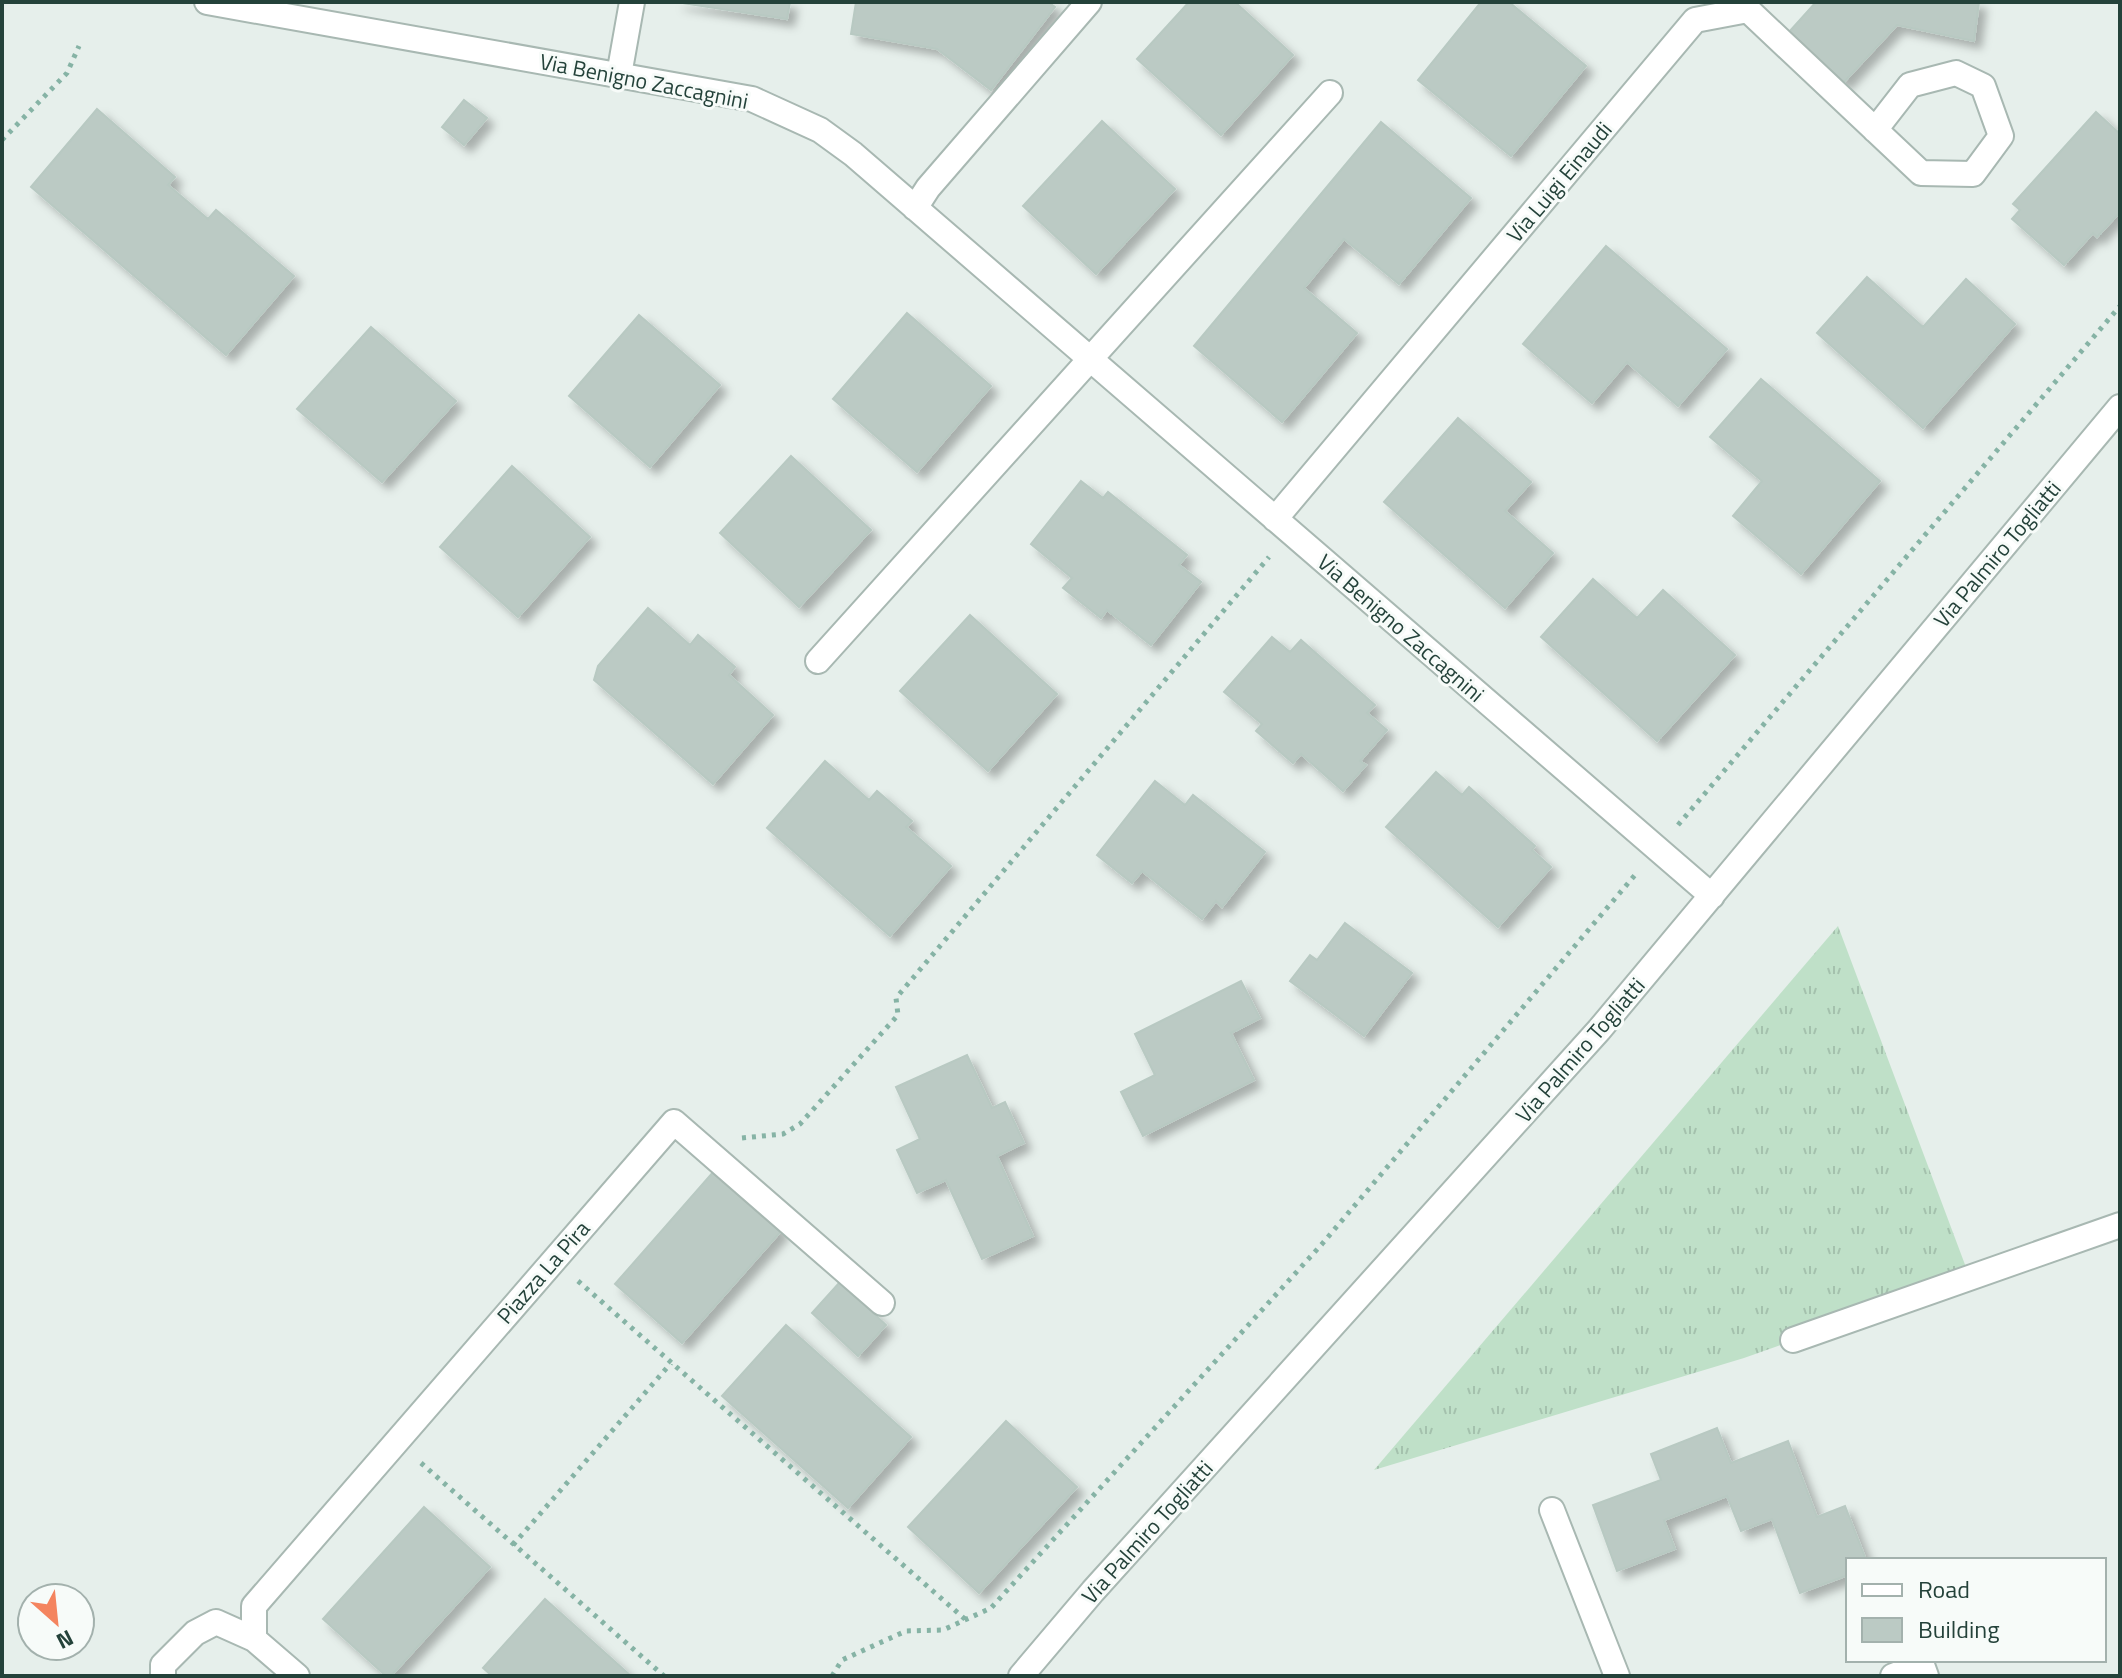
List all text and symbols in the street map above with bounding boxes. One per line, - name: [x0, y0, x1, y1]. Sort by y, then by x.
- street label: Via Benigno Zaccagnini: [537, 44, 751, 118]
- street label: Via Luigi Einaudi: [1498, 114, 1620, 250]
- street label: Via Palmiro Togliatti: [1925, 473, 2069, 635]
- street label: Via Benigno Zaccagnini: [1310, 546, 1492, 710]
- street label: Via Palmiro Togliatti: [1507, 970, 1653, 1130]
- street label: Piazza La Pira: [488, 1213, 598, 1331]
- street label: Via Palmiro Togliatti: [1073, 1453, 1221, 1611]
- legend: [1846, 1558, 2106, 1662]
- text: Road: [1918, 1571, 1970, 1607]
- north arrow: [16, 1582, 96, 1662]
- text: Building: [1918, 1611, 2000, 1647]
- text: N: [51, 1621, 80, 1658]

